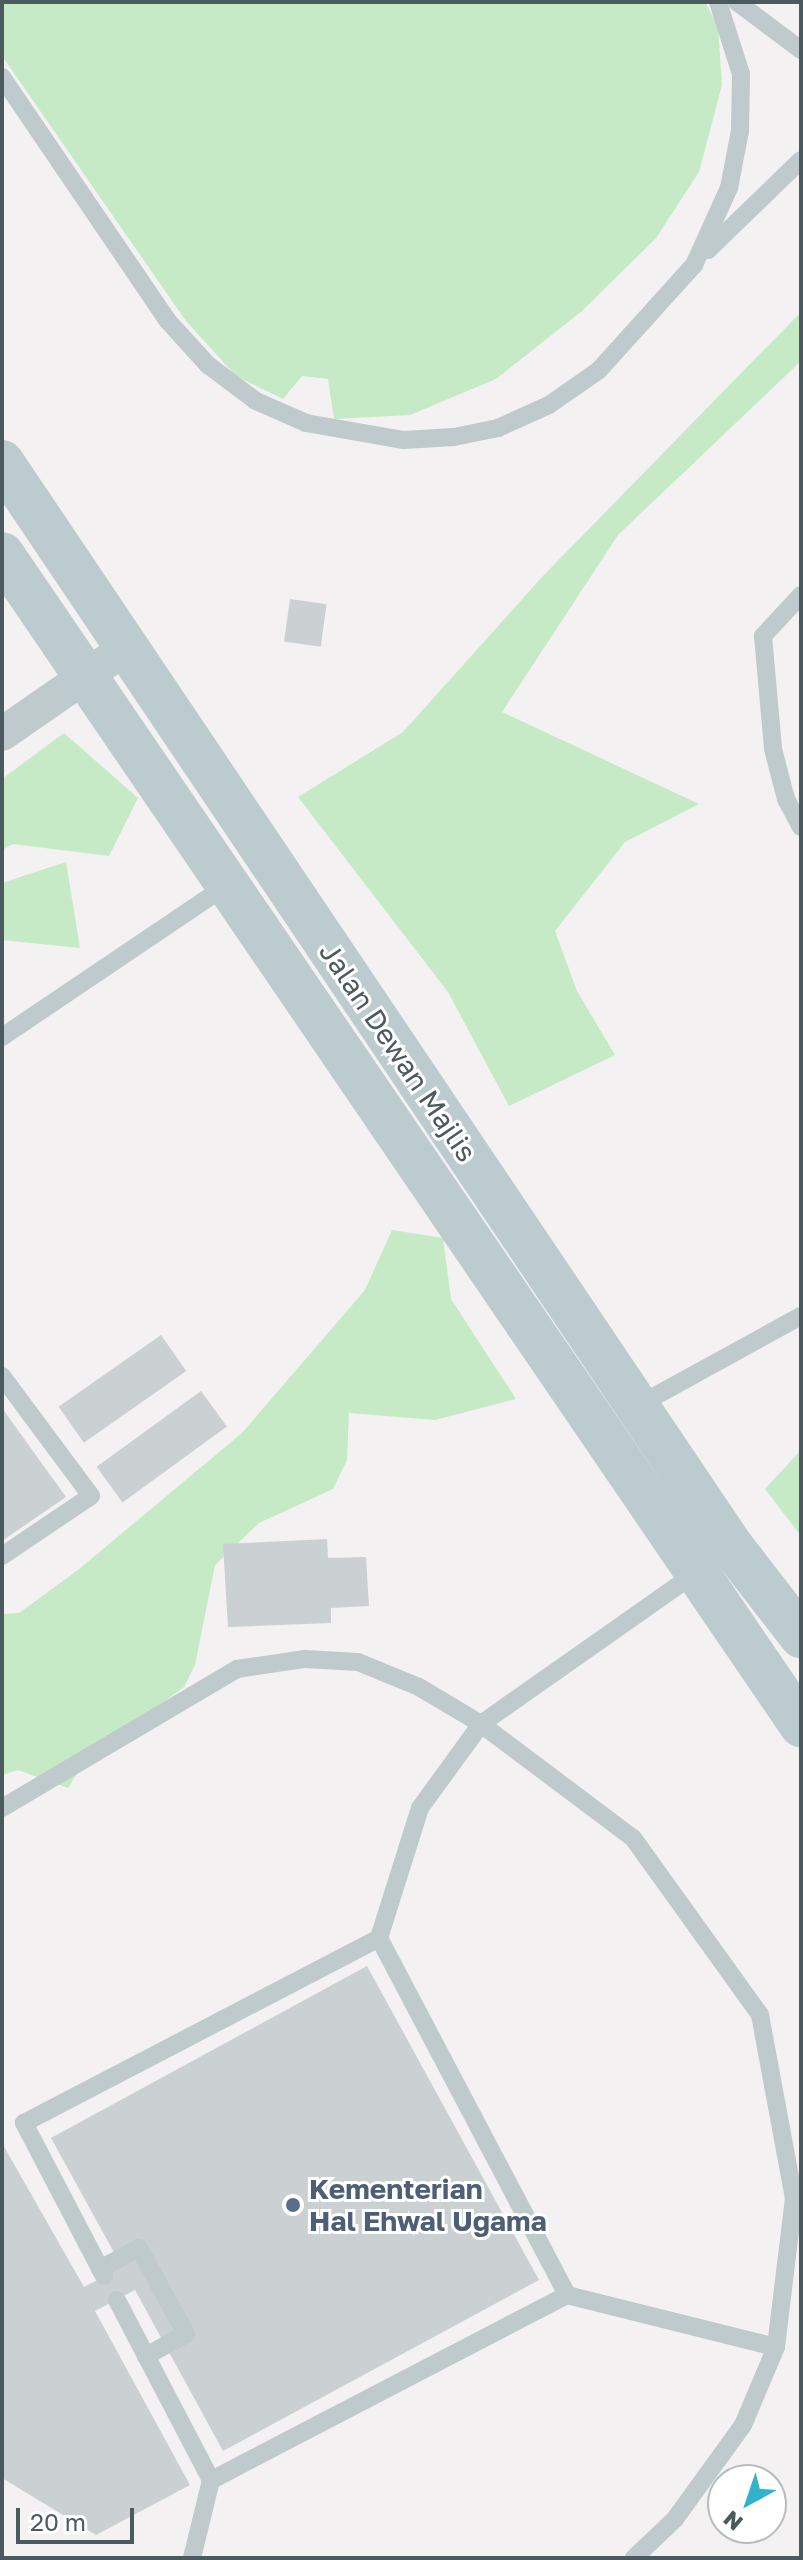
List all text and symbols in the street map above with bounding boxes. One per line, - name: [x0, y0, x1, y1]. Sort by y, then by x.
- street label: Jalan Dewan Majlis: [312, 936, 484, 1168]
- place label: Kementerian Hal Ehwal Ugama: [309, 2172, 547, 2238]
- marker: Kementerian Hal Ehwal Ugama: [284, 2196, 302, 2214]
- north arrow: [707, 2464, 787, 2544]
- scale bar: [20, 2492, 138, 2542]
- text: N: [717, 2506, 748, 2537]
- text: 20 m: [30, 2507, 86, 2536]

